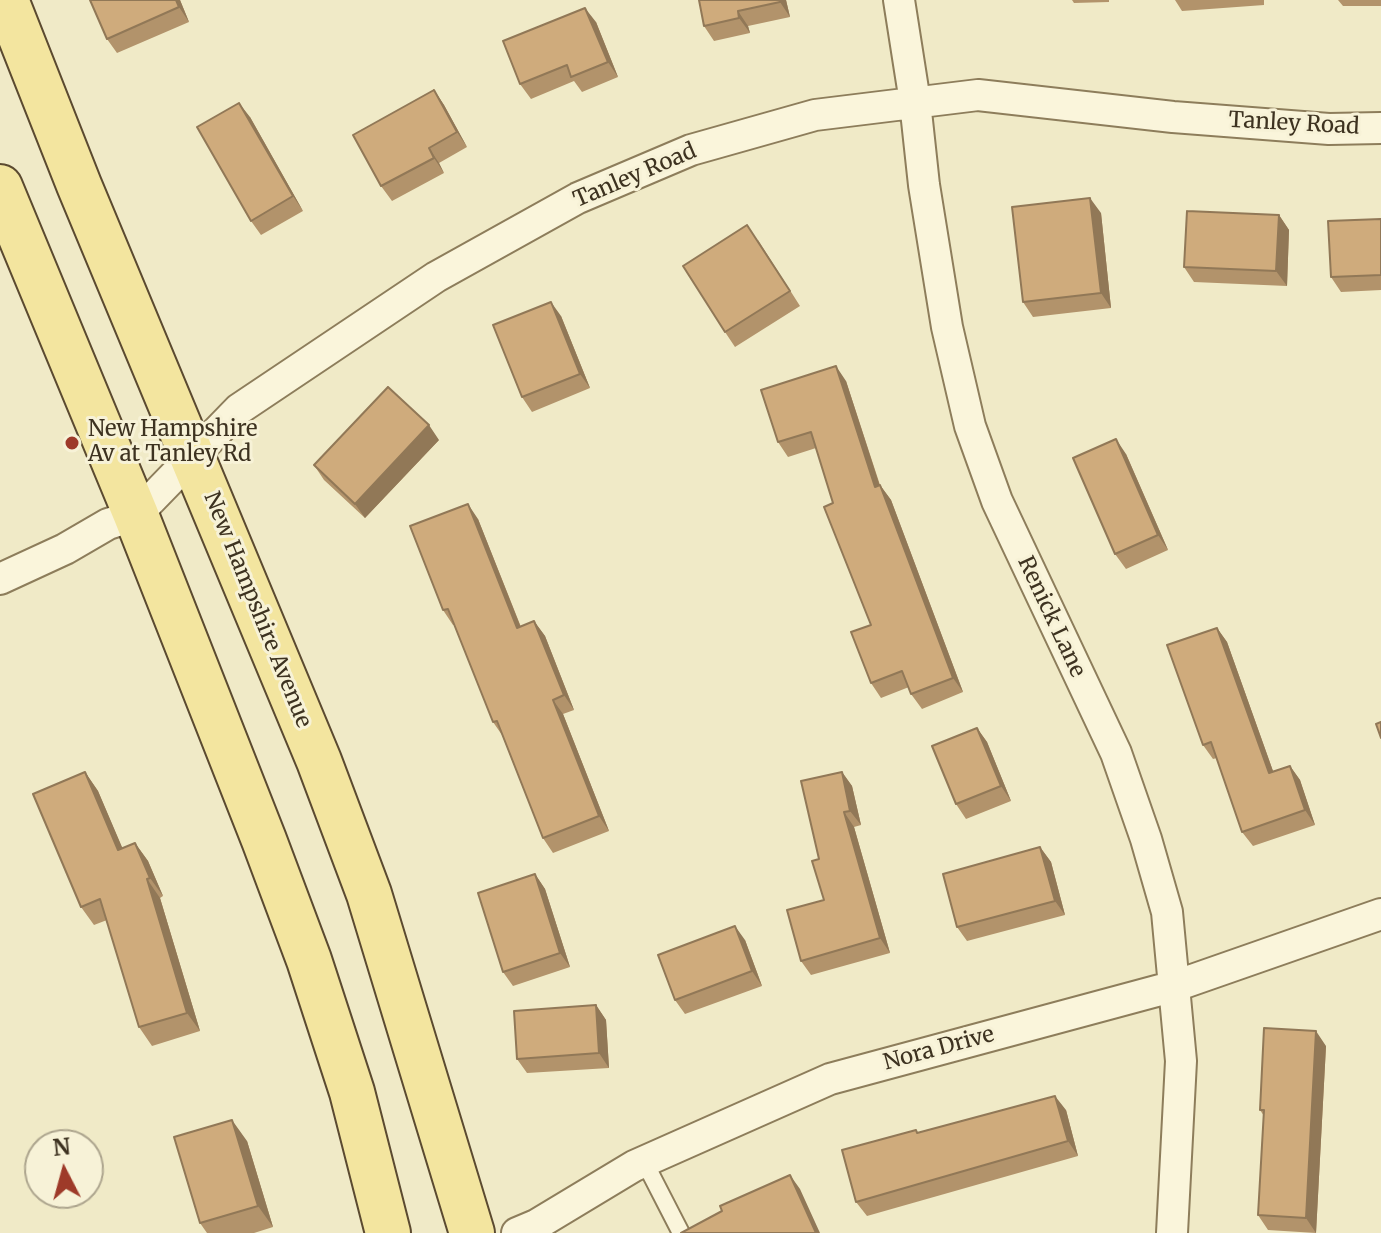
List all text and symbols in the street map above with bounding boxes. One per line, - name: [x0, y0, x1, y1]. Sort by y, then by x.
- street label: Tanley Road: [1228, 107, 1360, 141]
- street label: Tanley Road: [570, 138, 700, 214]
- place label: New Hampshire Av at Tanley Rd: [88, 417, 258, 468]
- marker: New Hampshire Av at Tanley Rd: [63, 434, 81, 452]
- street label: New Hampshire Avenue: [198, 488, 316, 732]
- street label: Renick Lane: [1011, 552, 1091, 682]
- street label: Nora Drive: [881, 1022, 997, 1076]
- north arrow: [24, 1129, 104, 1209]
- text: N: [52, 1132, 72, 1162]

